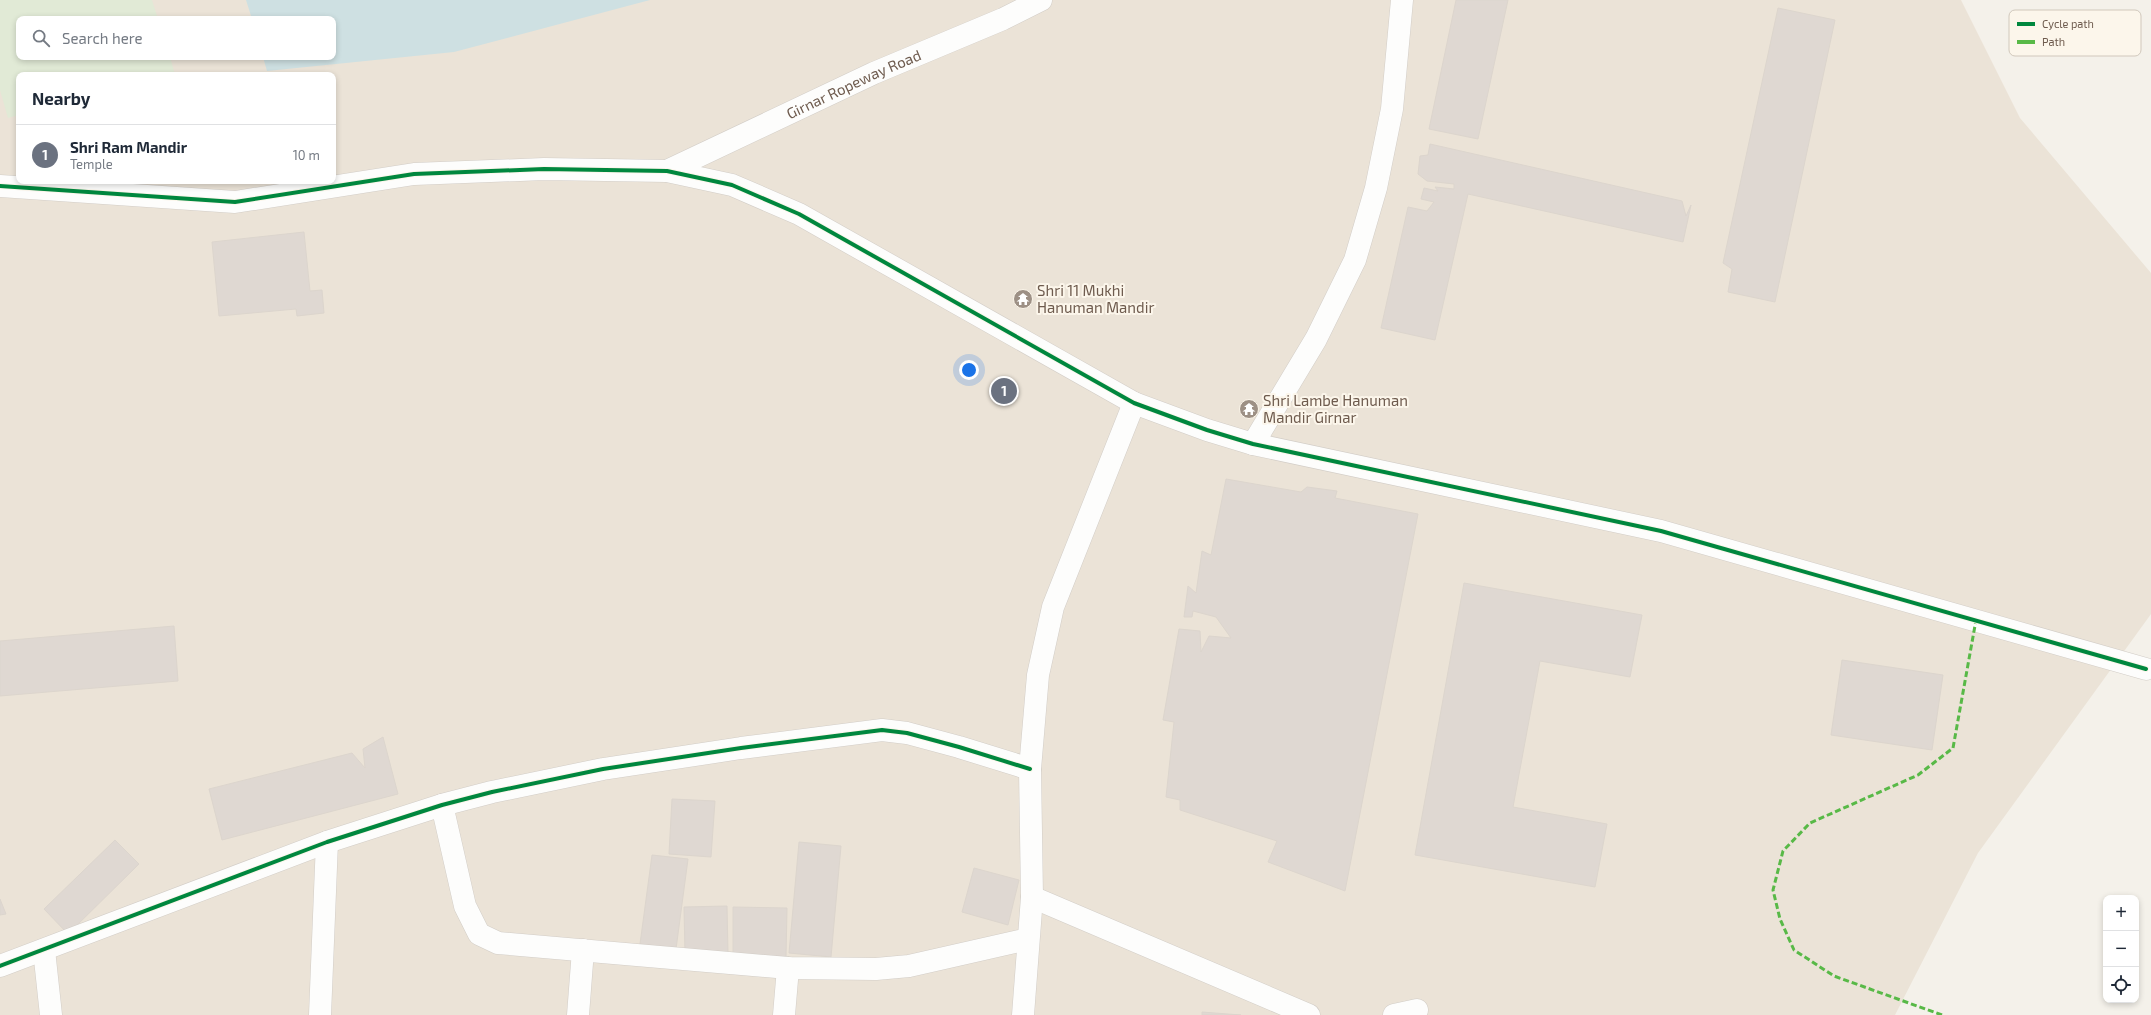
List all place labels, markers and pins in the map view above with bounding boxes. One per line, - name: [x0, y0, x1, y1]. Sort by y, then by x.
- place label: Shri 11 Mukhi Hanuman Mandir: [1037, 281, 1154, 316]
- temple icon: Shri 11 Mukhi Hanuman Mandir: [1012, 288, 1034, 310]
- pin: 1: [991, 376, 1017, 406]
- place label: Shri Lambe Hanuman Mandir Girnar: [1263, 391, 1408, 426]
- temple icon: Shri Lambe Hanuman Mandir Girnar: [1238, 398, 1260, 420]

